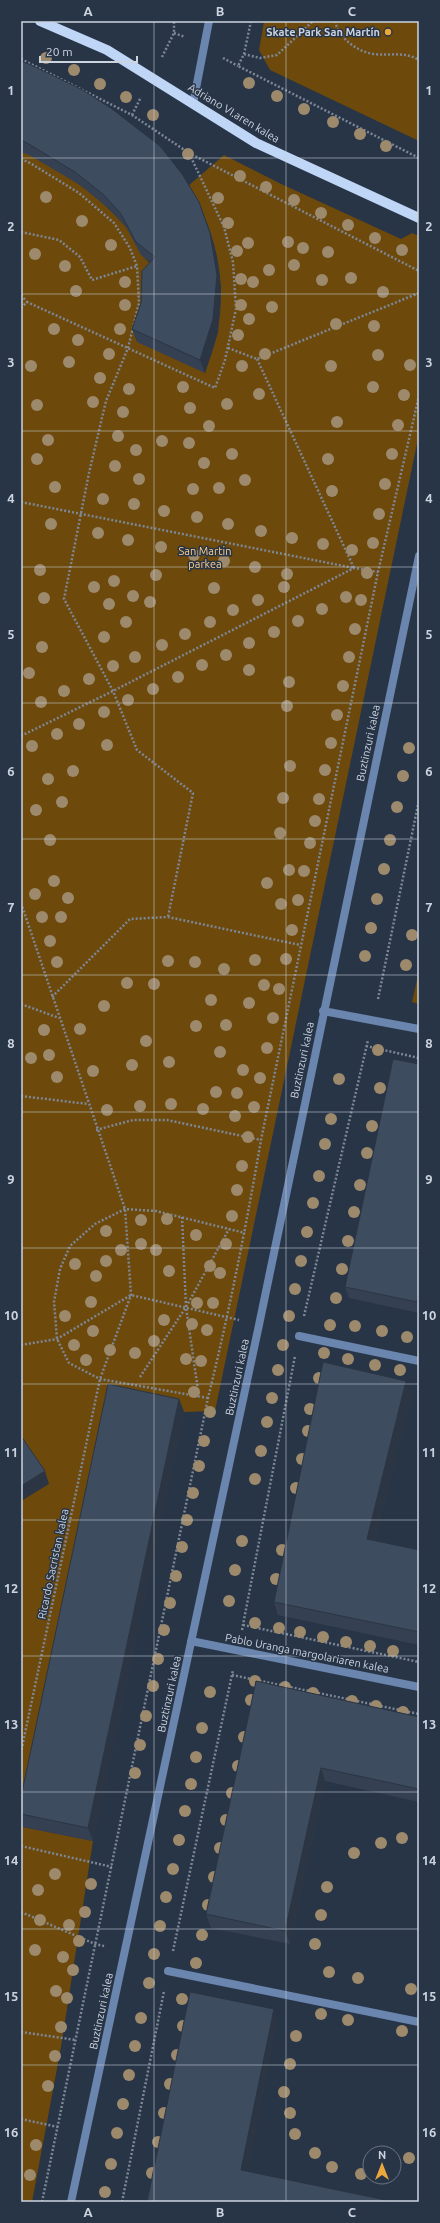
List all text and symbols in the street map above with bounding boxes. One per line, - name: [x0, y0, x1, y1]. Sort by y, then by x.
- text: A: [83, 4, 93, 18]
- text: B: [216, 4, 225, 18]
- text: C: [348, 4, 357, 18]
- place label: Skate Park San Martín: [266, 26, 380, 38]
- marker: Skate Park San Martín: [383, 27, 393, 37]
- scale bar: [40, 38, 137, 64]
- text: 20 m: [46, 45, 73, 58]
- street label: Adriano VI.aren kalea: [186, 81, 282, 145]
- text: 1: [7, 83, 15, 97]
- text: 1: [425, 83, 433, 97]
- text: 2: [7, 219, 15, 233]
- text: 2: [425, 219, 433, 233]
- text: 3: [7, 355, 15, 369]
- text: 3: [425, 355, 433, 369]
- text: 4: [7, 491, 15, 505]
- text: 4: [425, 491, 433, 505]
- park label: San Martin parkea: [179, 545, 231, 570]
- text: 5: [7, 627, 15, 641]
- text: 5: [425, 627, 433, 641]
- street label: Buztinzuri kalea: [354, 704, 382, 782]
- text: 6: [7, 764, 15, 778]
- text: 6: [425, 764, 433, 778]
- text: 7: [7, 900, 15, 914]
- text: 7: [425, 900, 433, 914]
- street label: Buztinzuri kalea: [288, 1021, 316, 1099]
- text: 8: [7, 1036, 15, 1050]
- text: 8: [425, 1036, 433, 1050]
- text: 9: [7, 1172, 15, 1186]
- text: 9: [425, 1172, 433, 1186]
- text: 10: [4, 1308, 18, 1322]
- text: 10: [422, 1308, 436, 1322]
- street label: Buztinzuri kalea: [223, 1338, 251, 1416]
- text: 11: [4, 1445, 18, 1459]
- text: 11: [422, 1445, 436, 1459]
- street label: Ricardo Sacristan kalea: [35, 1508, 71, 1620]
- text: 12: [4, 1581, 18, 1595]
- text: 12: [422, 1581, 436, 1595]
- street label: Pablo Uranga margolariaren kalea: [224, 1631, 390, 1675]
- street label: Buztinzuri kalea: [155, 1655, 183, 1733]
- text: 13: [4, 1717, 18, 1731]
- text: 13: [422, 1717, 436, 1731]
- text: 14: [4, 1853, 18, 1867]
- text: 14: [422, 1853, 436, 1867]
- street label: Buztinzuri kalea: [87, 1972, 115, 2050]
- text: 15: [4, 1989, 18, 2003]
- text: 15: [422, 1989, 436, 2003]
- text: 16: [4, 2125, 18, 2139]
- text: 16: [422, 2125, 436, 2139]
- north arrow: [362, 2145, 402, 2185]
- text: N: [378, 2149, 386, 2161]
- text: A: [83, 2205, 93, 2219]
- text: B: [216, 2205, 225, 2219]
- text: C: [348, 2205, 357, 2219]

